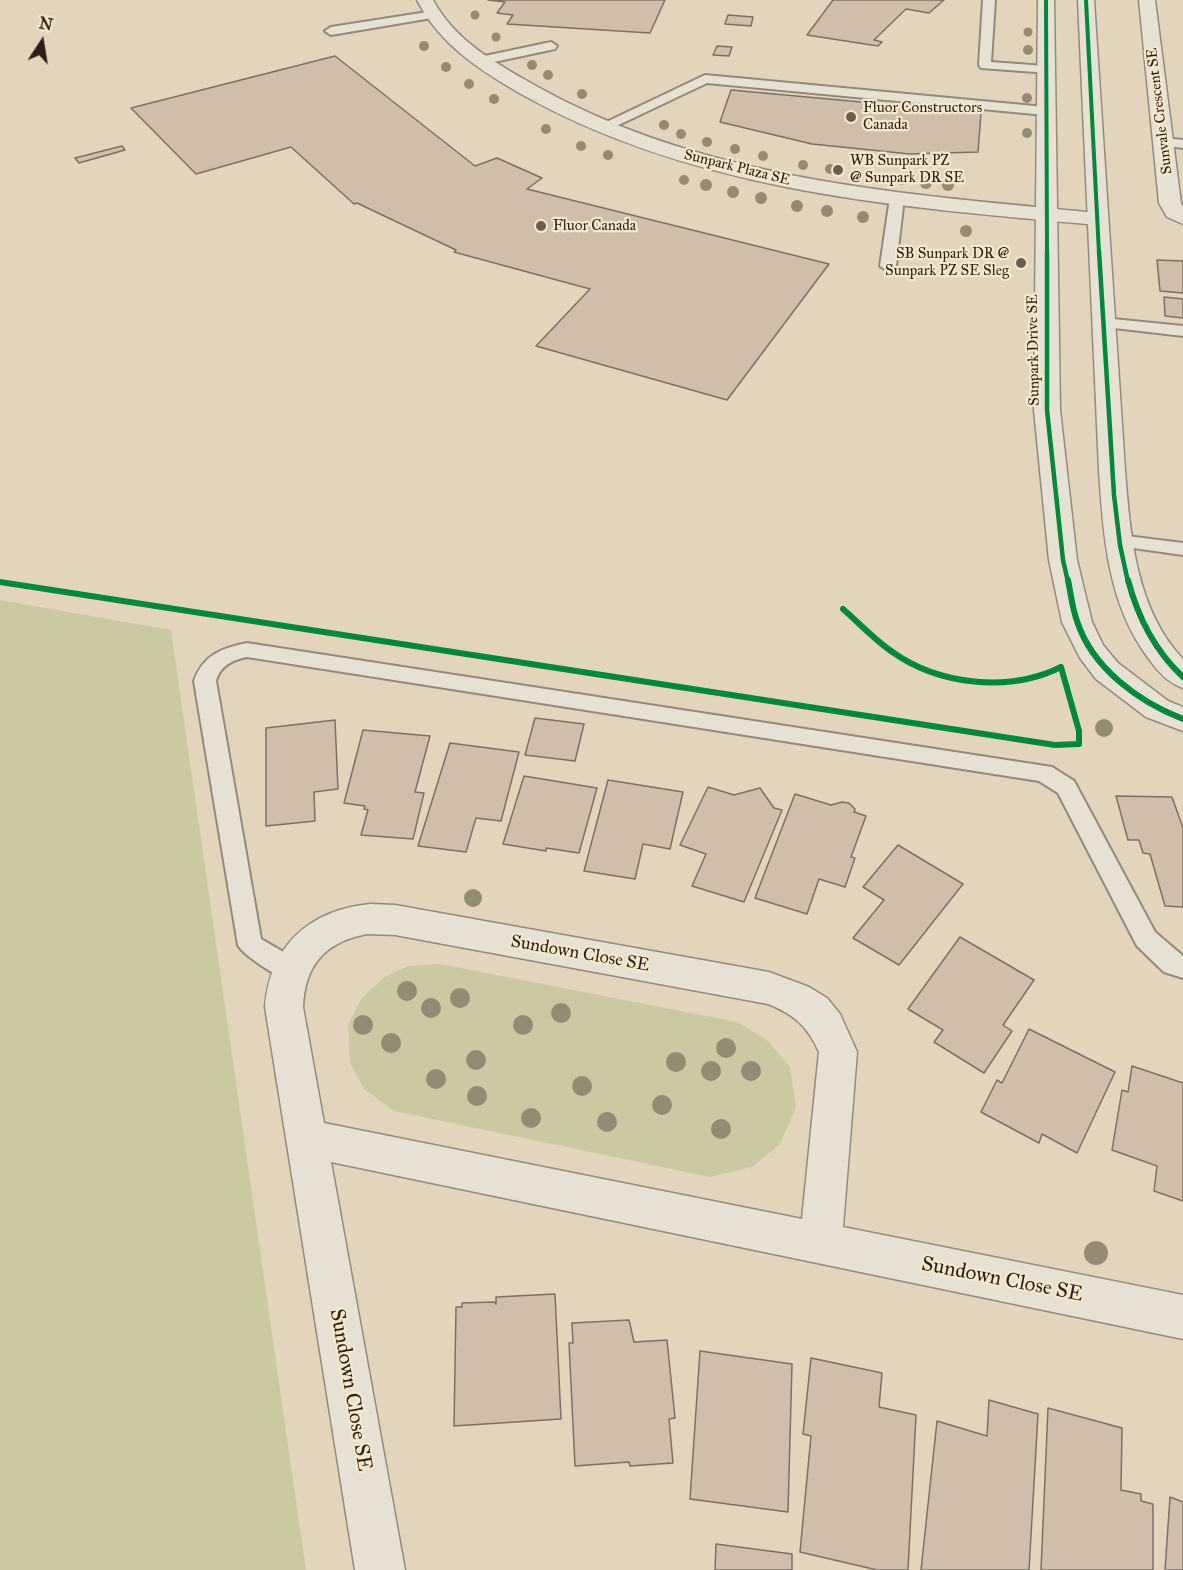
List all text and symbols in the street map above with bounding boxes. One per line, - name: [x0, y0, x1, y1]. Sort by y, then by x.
- north arrow: [12, 12, 72, 72]
- text: N: [37, 13, 54, 35]
- street label: Sunvale Crescent SE: [1143, 47, 1177, 175]
- place label: Fluor Constructors Canada: [863, 99, 982, 134]
- marker: Fluor Constructors Canada: [844, 110, 858, 124]
- street label: Sunpark Plaza SE: [682, 146, 792, 190]
- place label: WB Sunpark PZ @ Sunpark DR SE: [850, 152, 964, 187]
- marker: WB Sunpark PZ @ Sunpark DR SE: [831, 163, 845, 177]
- place label: Fluor Canada: [553, 217, 636, 235]
- marker: Fluor Canada: [534, 219, 548, 233]
- place label: SB Sunpark DR @ Sunpark PZ SE Sleg: [885, 245, 1009, 280]
- marker: SB Sunpark DR @ Sunpark PZ SE Sleg: [1014, 256, 1028, 270]
- street label: Sunpark Drive SE: [1024, 294, 1044, 406]
- street label: Sundown Close SE: [509, 931, 651, 977]
- street label: Sundown Close SE: [919, 1252, 1085, 1308]
- street label: Sundown Close SE: [323, 1307, 377, 1473]

